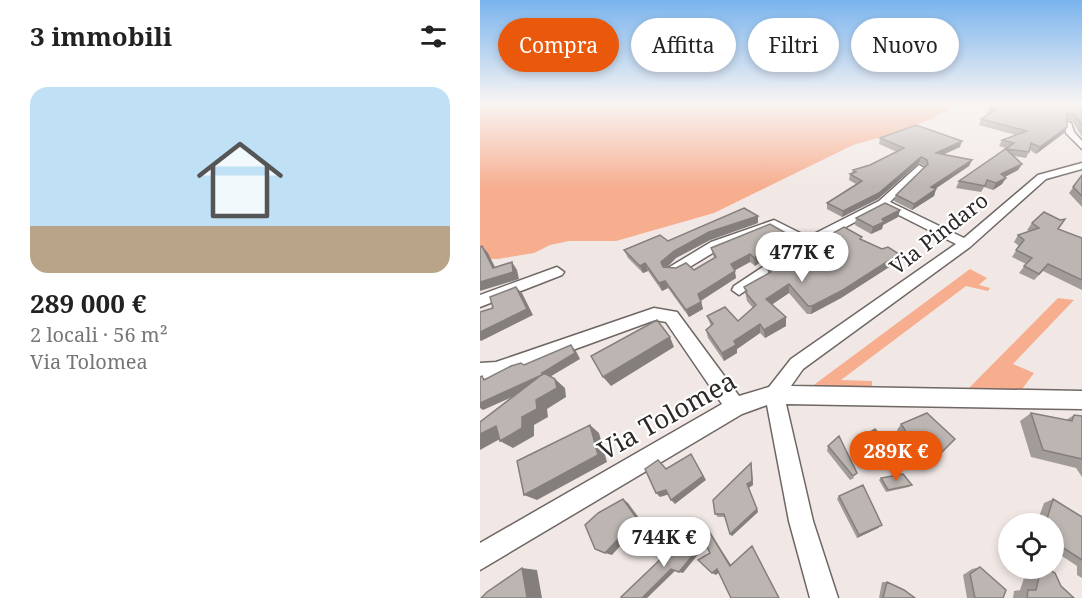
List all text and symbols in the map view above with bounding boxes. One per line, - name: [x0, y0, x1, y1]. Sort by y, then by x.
- text: 3 immobili: [30, 18, 172, 54]
- chip: Compra: [498, 18, 619, 72]
- chip: Affitta: [631, 18, 736, 72]
- chip: Filtri: [748, 18, 839, 72]
- chip: Nuovo: [851, 18, 959, 72]
- icon: filters: [417, 20, 450, 53]
- icon: home: [186, 126, 294, 234]
- street label: Via Pindaro: [883, 186, 993, 281]
- pin: 477K €: [753, 232, 851, 283]
- text: 477K €: [770, 238, 834, 265]
- text: 289 000 €: [30, 285, 146, 321]
- text: 2 locali · 56 m²: [30, 321, 168, 348]
- text: Via Tolomea: [30, 348, 148, 375]
- street label: Via Tolomea: [591, 362, 742, 468]
- pin: 289K €: [847, 431, 945, 482]
- text: 289K €: [864, 437, 928, 464]
- map controls: [998, 513, 1064, 579]
- button: locate: [998, 513, 1064, 579]
- pin: 744K €: [615, 517, 713, 568]
- text: 744K €: [632, 523, 696, 550]

